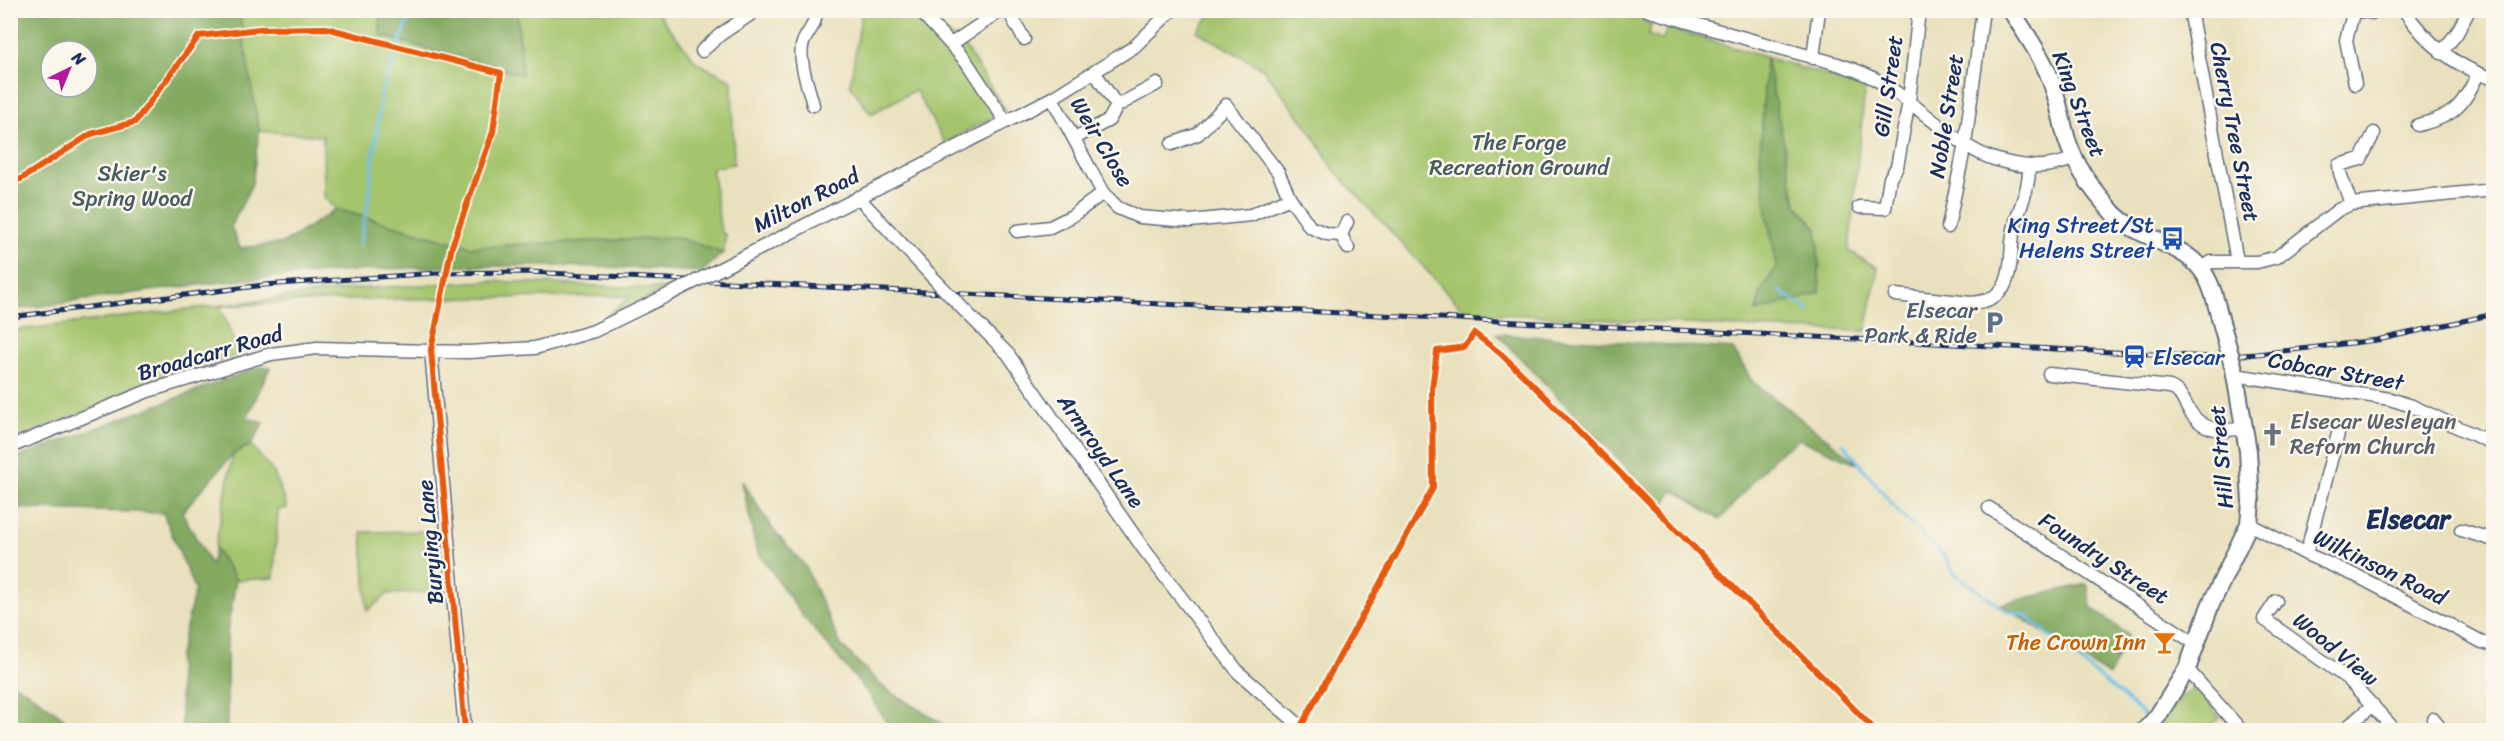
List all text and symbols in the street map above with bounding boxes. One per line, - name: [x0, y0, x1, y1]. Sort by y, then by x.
- street label: Gill Street: [1862, 32, 1914, 139]
- north arrow: [39, 39, 99, 99]
- street label: Cherry Tree Street: [2198, 39, 2272, 226]
- text: N: [64, 43, 93, 73]
- street label: King Street: [2041, 45, 2117, 164]
- street label: Noble Street: [1917, 51, 1975, 181]
- street label: Weir Close: [1059, 89, 1145, 195]
- park label: The Forge Recreation Ground: [1429, 123, 1610, 187]
- park label: Skier's Spring Wood: [72, 154, 193, 218]
- street label: Milton Road: [746, 156, 868, 244]
- place label: King Street/St Helens Street: [2008, 206, 2155, 270]
- bus stop icon: King Street/St Helens Street: [2159, 225, 2185, 251]
- place label: Elsecar Park & Ride: [1864, 291, 1979, 355]
- parking icon: Elsecar Park & Ride: [1982, 310, 2008, 336]
- street label: Broadcarr Road: [133, 313, 289, 392]
- place label: Elsecar: [2153, 338, 2226, 377]
- street label: Cobcar Street: [2265, 340, 2408, 402]
- station icon: Elsecar: [2122, 344, 2148, 370]
- street label: Armroyd Lane: [1046, 385, 1155, 517]
- place label: Elsecar Wesleyan Reform Church: [2290, 402, 2456, 466]
- street label: Hill Street: [2197, 403, 2245, 510]
- church icon: Elsecar Wesleyan Reform Church: [2259, 421, 2285, 447]
- street label: Burying Lane: [405, 478, 455, 606]
- district label: Elsecar: [2366, 496, 2452, 542]
- street label: Foundry Street: [2031, 501, 2178, 615]
- street label: Wilkinson Road: [2306, 518, 2455, 617]
- street label: Wood View: [2284, 602, 2388, 696]
- place label: The Crown Inn: [2006, 623, 2146, 662]
- bar icon: The Crown Inn: [2151, 629, 2177, 655]

